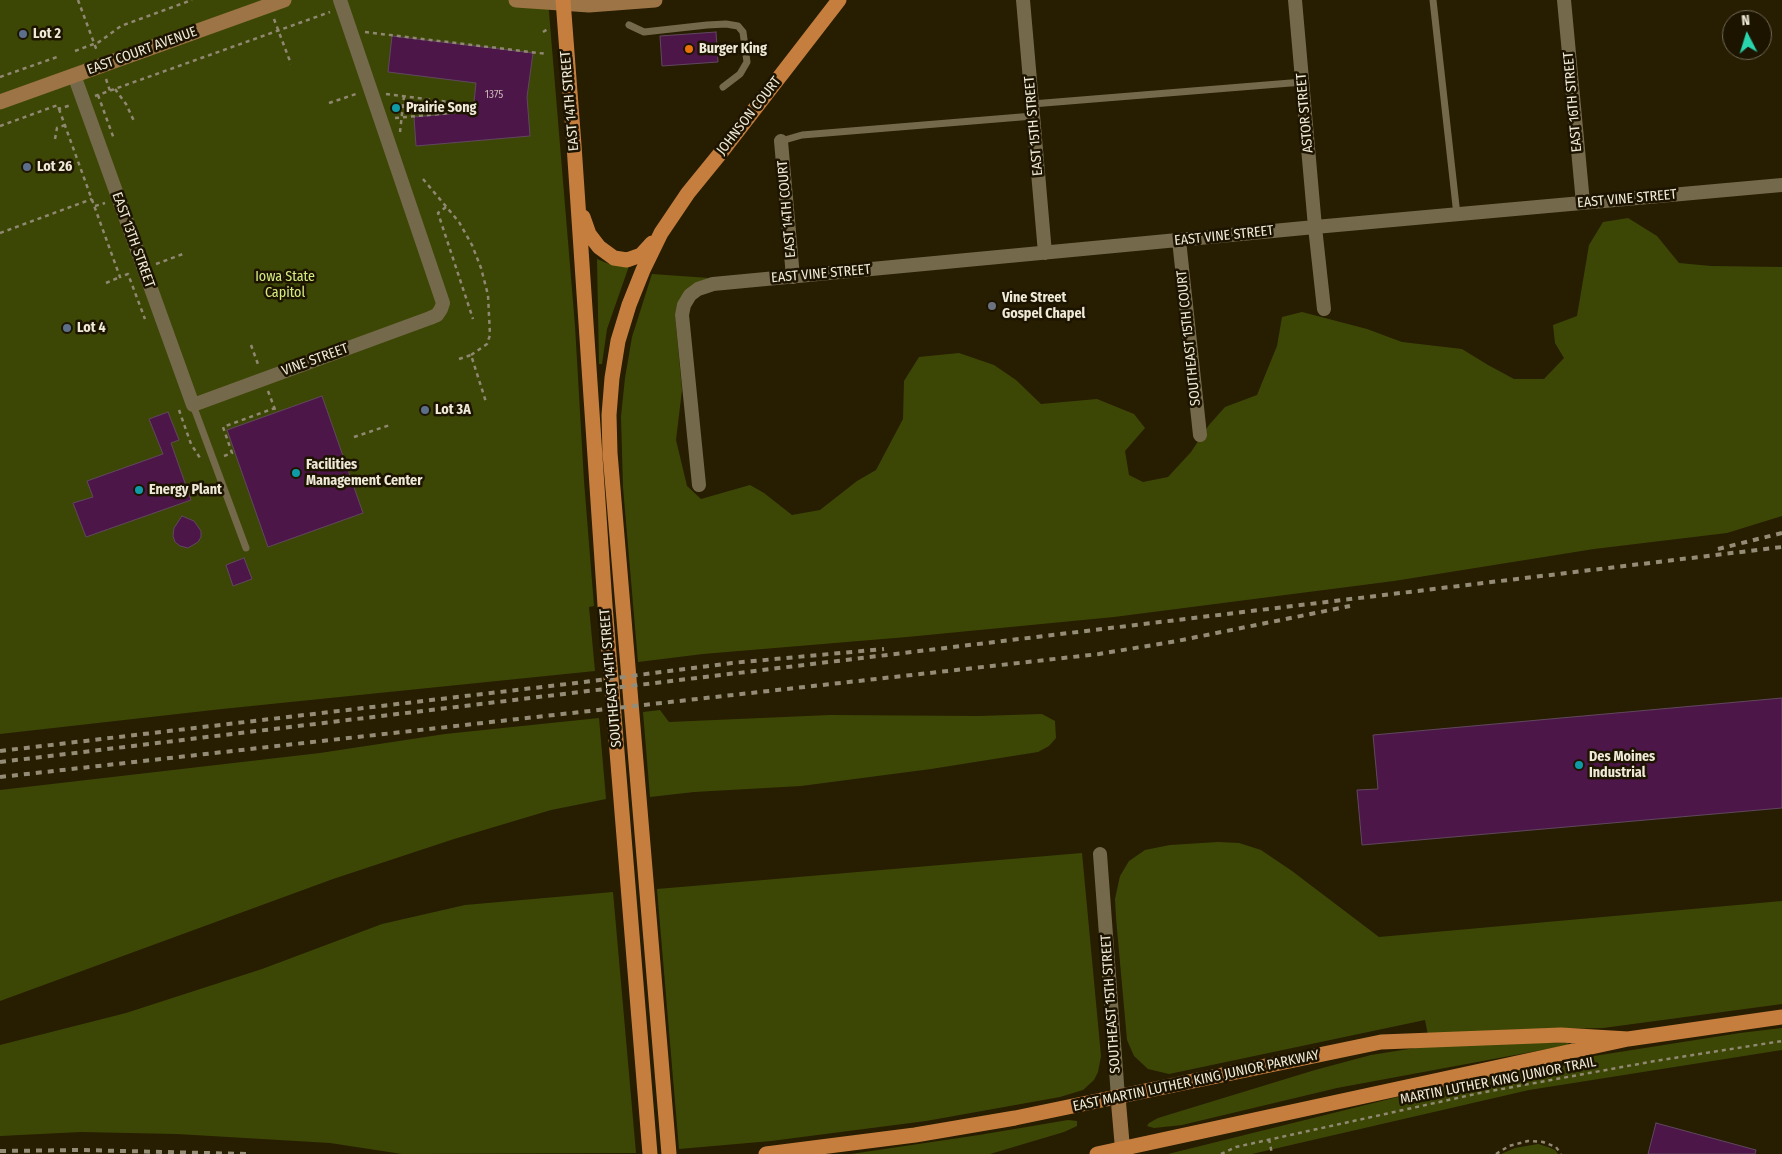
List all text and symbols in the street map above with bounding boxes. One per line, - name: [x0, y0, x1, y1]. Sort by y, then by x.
- north arrow: [1722, 10, 1772, 60]
- text: N: [1741, 12, 1751, 29]
- street label: EAST COURT AVENUE: [85, 23, 199, 79]
- place label: Lot 2: [33, 26, 61, 42]
- marker: Lot 2: [17, 28, 29, 40]
- place label: Burger King: [699, 41, 767, 57]
- marker: Burger King: [683, 43, 695, 55]
- street label: EAST 14TH STREET: [557, 50, 583, 152]
- street label: EAST 16TH STREET: [1560, 51, 1586, 153]
- street label: ASTOR STREET: [1293, 72, 1317, 154]
- street label: JOHNSON COURT: [713, 73, 785, 159]
- street label: EAST 15TH STREET: [1021, 75, 1047, 177]
- house number: 1375: [485, 88, 503, 102]
- place label: Prairie Song: [406, 100, 476, 116]
- marker: Prairie Song: [390, 102, 402, 114]
- place label: Lot 26: [37, 159, 72, 175]
- street label: EAST 14TH COURT: [774, 160, 800, 258]
- marker: Lot 26: [21, 161, 33, 173]
- street label: EAST VINE STREET: [1577, 186, 1677, 212]
- street label: EAST 13TH STREET: [108, 190, 158, 290]
- street label: EAST VINE STREET: [1173, 222, 1275, 250]
- street label: EAST VINE STREET: [771, 261, 871, 287]
- park label: Iowa State Capitol: [255, 269, 315, 302]
- street label: SOUTHEAST 15TH COURT: [1174, 269, 1204, 407]
- place label: Vine Street Gospel Chapel: [1002, 290, 1085, 322]
- marker: Vine Street Gospel Chapel: [986, 300, 998, 312]
- place label: Lot 4: [77, 320, 106, 336]
- marker: Lot 4: [61, 322, 73, 334]
- street label: VINE STREET: [279, 340, 351, 380]
- place label: Lot 3A: [435, 402, 471, 418]
- marker: Lot 3A: [419, 404, 431, 416]
- place label: Facilities Management Center: [306, 457, 422, 490]
- marker: Facilities Management Center: [290, 467, 302, 479]
- place label: Energy Plant: [149, 482, 222, 498]
- marker: Energy Plant: [133, 484, 145, 496]
- street label: SOUTHEAST 14TH STREET: [597, 608, 625, 748]
- place label: Des Moines Industrial: [1589, 749, 1655, 782]
- marker: Des Moines Industrial: [1573, 759, 1585, 771]
- street label: SOUTHEAST 15TH STREET: [1098, 934, 1124, 1074]
- street label: EAST MARTIN LUTHER KING JUNIOR PARKWAY: [1071, 1047, 1321, 1115]
- street label: MARTIN LUTHER KING JUNIOR TRAIL: [1399, 1054, 1597, 1108]

